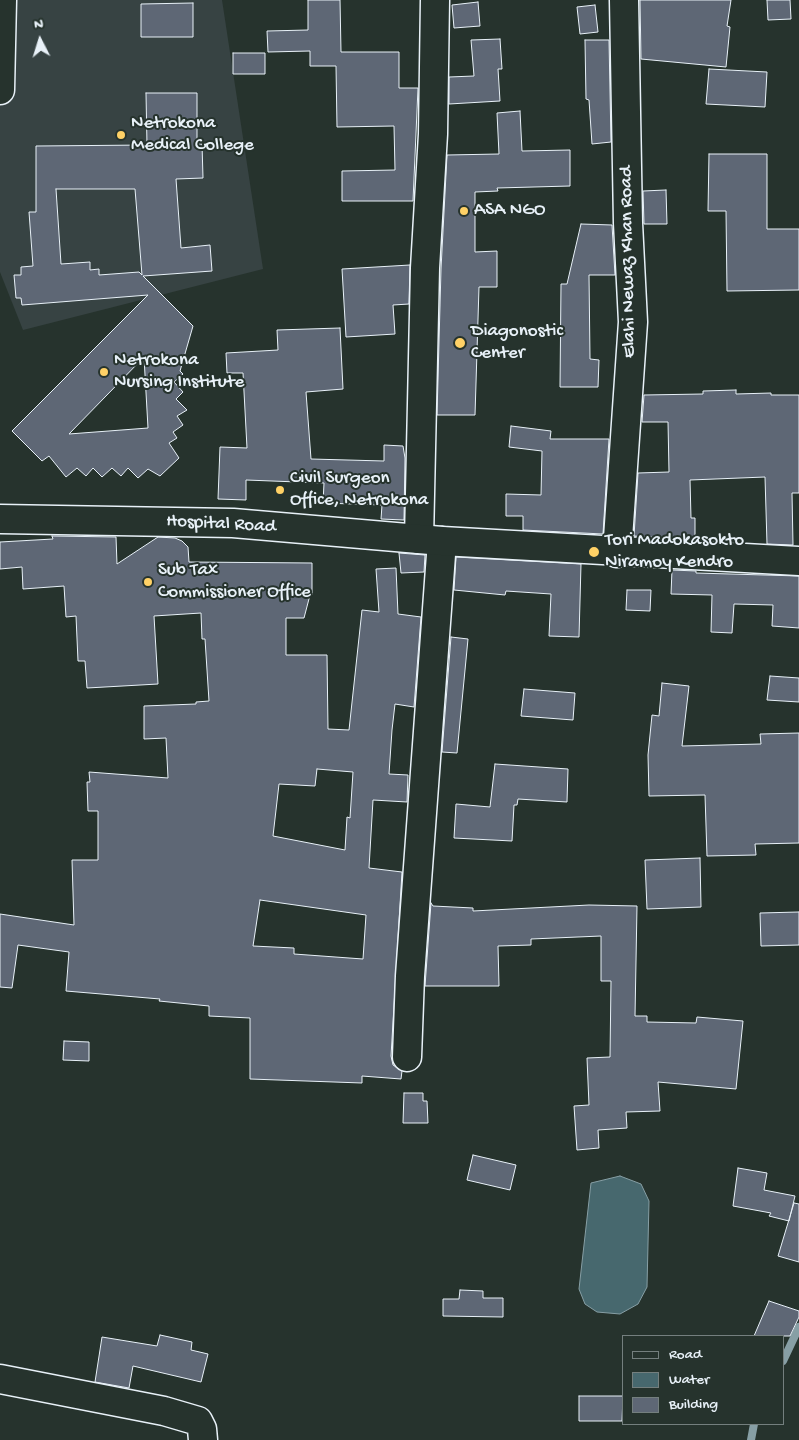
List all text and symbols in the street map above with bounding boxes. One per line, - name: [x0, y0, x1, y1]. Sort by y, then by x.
- north arrow: [15, 15, 65, 65]
- text: N: [33, 16, 44, 33]
- place label: Netrokona Medical College: [131, 113, 254, 157]
- marker: Netrokona Medical College: [115, 129, 127, 141]
- street label: Elahi Newaz Khan Road: [616, 166, 642, 358]
- place label: ASA NGO: [474, 200, 546, 222]
- marker: ASA NGO: [458, 205, 470, 217]
- place label: Diagonostic Center: [471, 321, 563, 365]
- marker: Diagonostic Center: [453, 336, 467, 350]
- place label: Netrokona Nursing Institute: [114, 350, 244, 394]
- marker: Netrokona Nursing Institute: [98, 366, 110, 378]
- place label: Civil Surgeon Office, Netrokona: [290, 468, 428, 512]
- marker: Civil Surgeon Office, Netrokona: [274, 484, 286, 496]
- street label: Hospital Road: [166, 511, 276, 539]
- place label: Tori Madokasokto Niramoy Kendro: [605, 530, 744, 574]
- marker: Tori Madokasokto Niramoy Kendro: [587, 545, 601, 559]
- place label: Sub Tax Commissioner Office: [158, 560, 311, 604]
- marker: Sub Tax Commissioner Office: [142, 576, 154, 588]
- legend: [622, 1335, 784, 1425]
- text: Road: [669, 1346, 702, 1364]
- text: Water: [669, 1371, 709, 1389]
- text: Building: [669, 1396, 718, 1414]

